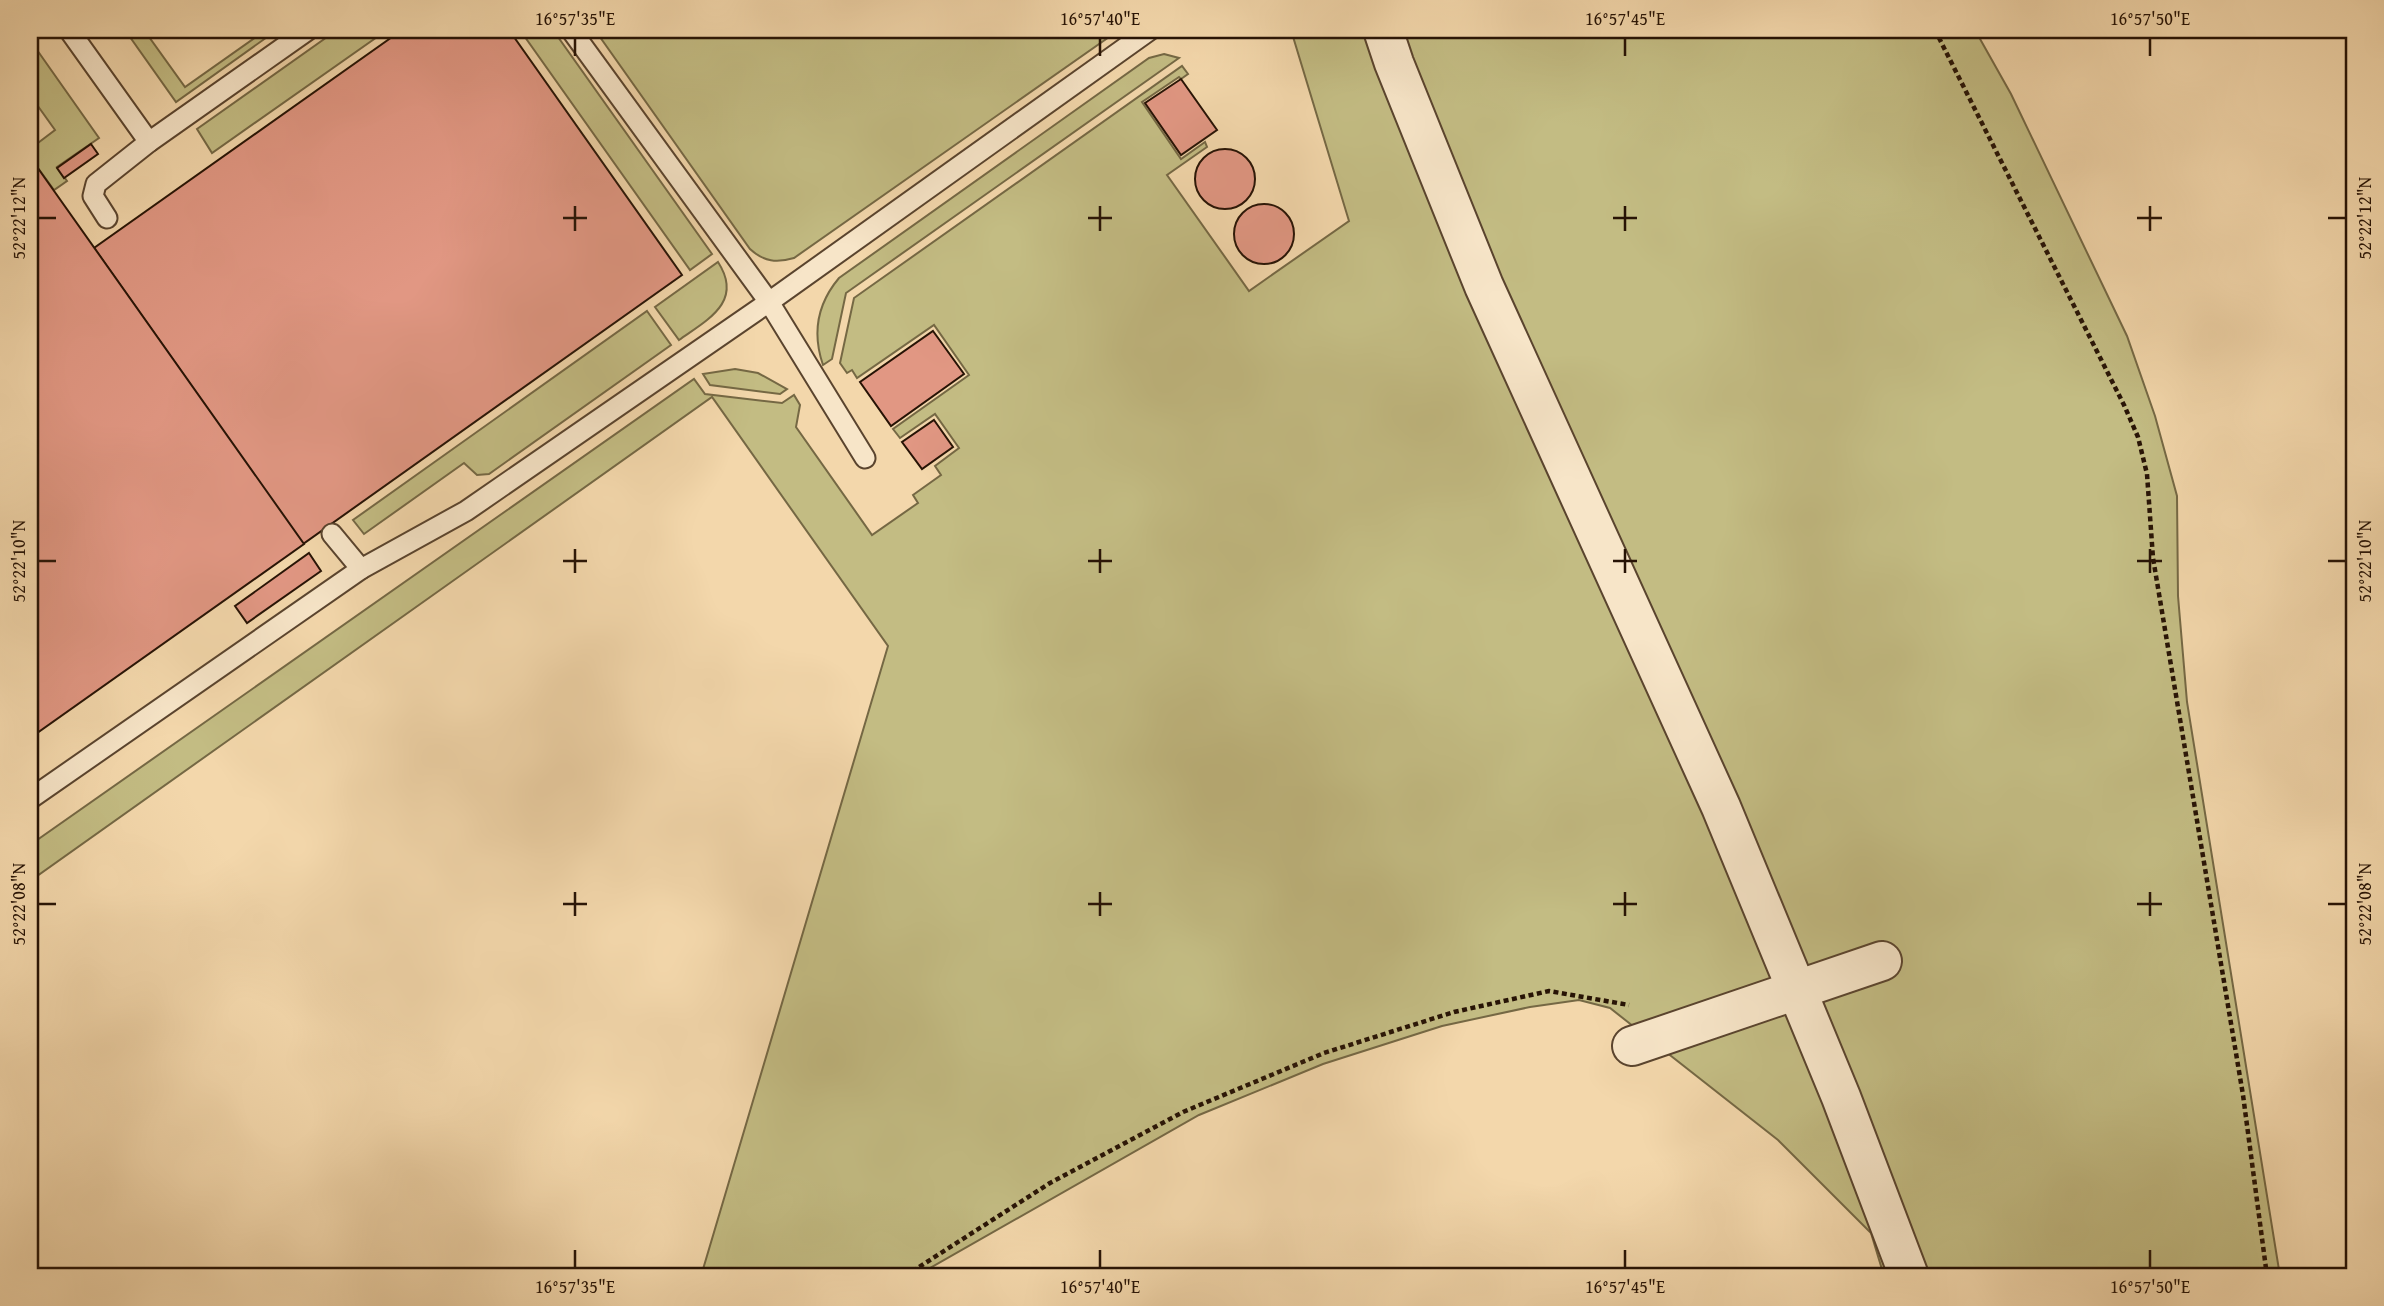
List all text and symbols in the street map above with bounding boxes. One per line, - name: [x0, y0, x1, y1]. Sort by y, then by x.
- text: 16°57'35"E: [535, 5, 615, 32]
- text: 16°57'40"E: [1060, 5, 1140, 32]
- text: 16°57'45"E: [1585, 5, 1665, 32]
- text: 16°57'50"E: [2110, 5, 2190, 32]
- text: 52°22'12"N: [5, 176, 32, 259]
- text: 52°22'12"N: [2351, 176, 2378, 259]
- text: 52°22'10"N: [5, 519, 32, 602]
- text: 52°22'10"N: [2351, 519, 2378, 602]
- text: 52°22'08"N: [5, 862, 32, 945]
- text: 52°22'08"N: [2351, 862, 2378, 945]
- text: 16°57'35"E: [535, 1273, 615, 1300]
- text: 16°57'40"E: [1060, 1273, 1140, 1300]
- text: 16°57'45"E: [1585, 1273, 1665, 1300]
- text: 16°57'50"E: [2110, 1273, 2190, 1300]

